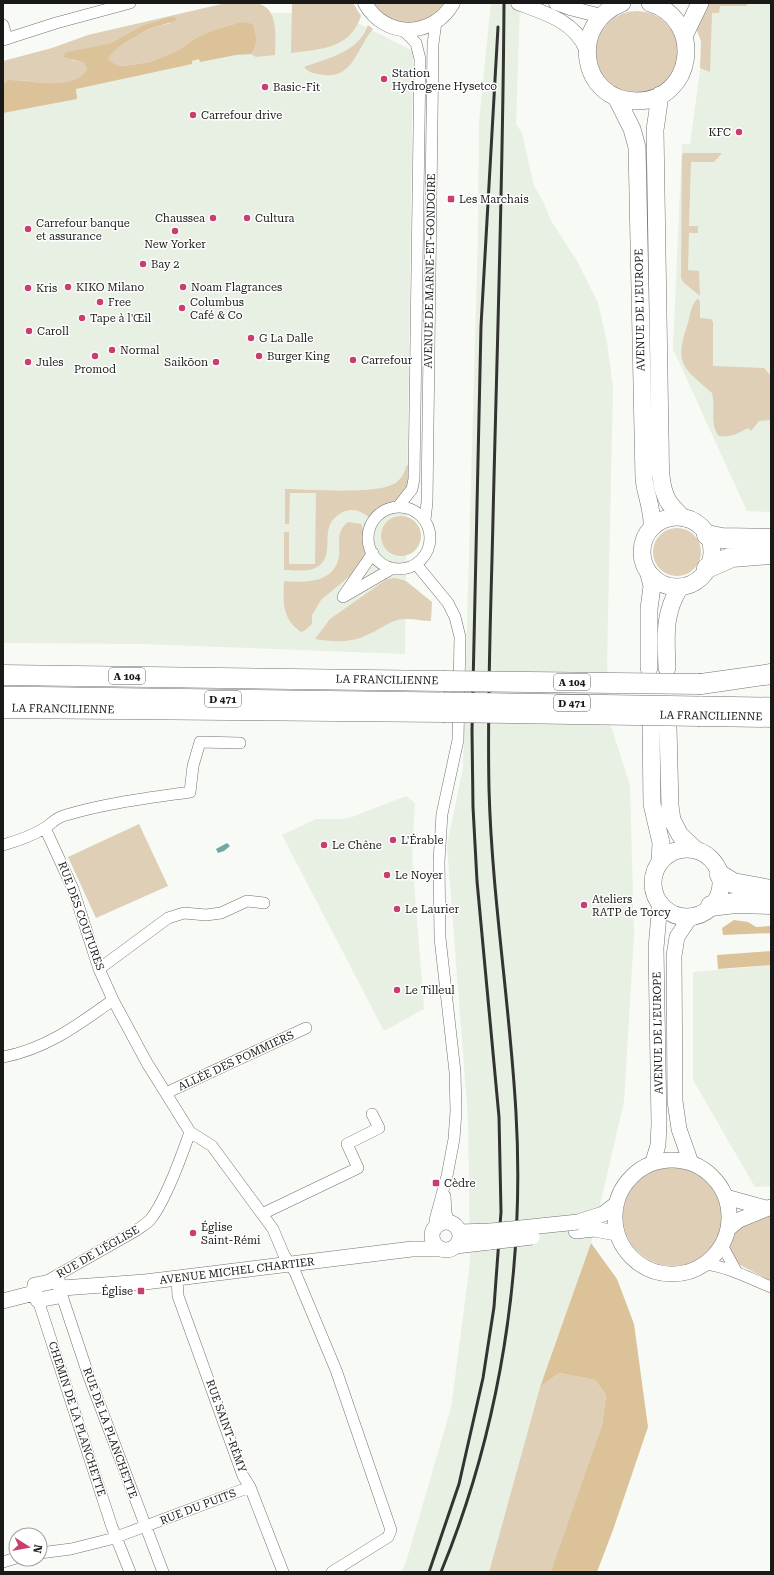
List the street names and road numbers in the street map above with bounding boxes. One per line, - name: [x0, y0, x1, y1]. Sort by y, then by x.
- street label: AVENUE DE MARNE-ET-GONDOIRE: [422, 173, 438, 369]
- street label: AVENUE DE L'EUROPE: [632, 249, 648, 371]
- road number: A 104: [109, 668, 145, 684]
- street label: LA FRANCILIENNE: [335, 673, 439, 687]
- road number: A 104: [554, 674, 590, 690]
- road number: D 471: [205, 691, 241, 707]
- road number: D 471: [554, 695, 590, 711]
- street label: LA FRANCILIENNE: [11, 702, 115, 716]
- street label: LA FRANCILIENNE: [659, 709, 763, 723]
- street label: RUE DES COUTURES: [55, 860, 107, 972]
- street label: AVENUE DE L'EUROPE: [650, 972, 666, 1094]
- street label: ALLÉE DES POMMIERS: [176, 1027, 296, 1094]
- street label: RUE DE L'ÉGLISE: [54, 1222, 142, 1281]
- street label: AVENUE MICHEL CHARTIER: [159, 1255, 316, 1287]
- street label: CHEMIN DE LA PLANCHETTE: [46, 1340, 108, 1498]
- street label: RUE DE LA PLANCHETTE: [80, 1366, 140, 1500]
- street label: RUE SAINT-RÉMY: [203, 1377, 250, 1475]
- street label: RUE DU PUITS: [158, 1486, 238, 1527]

